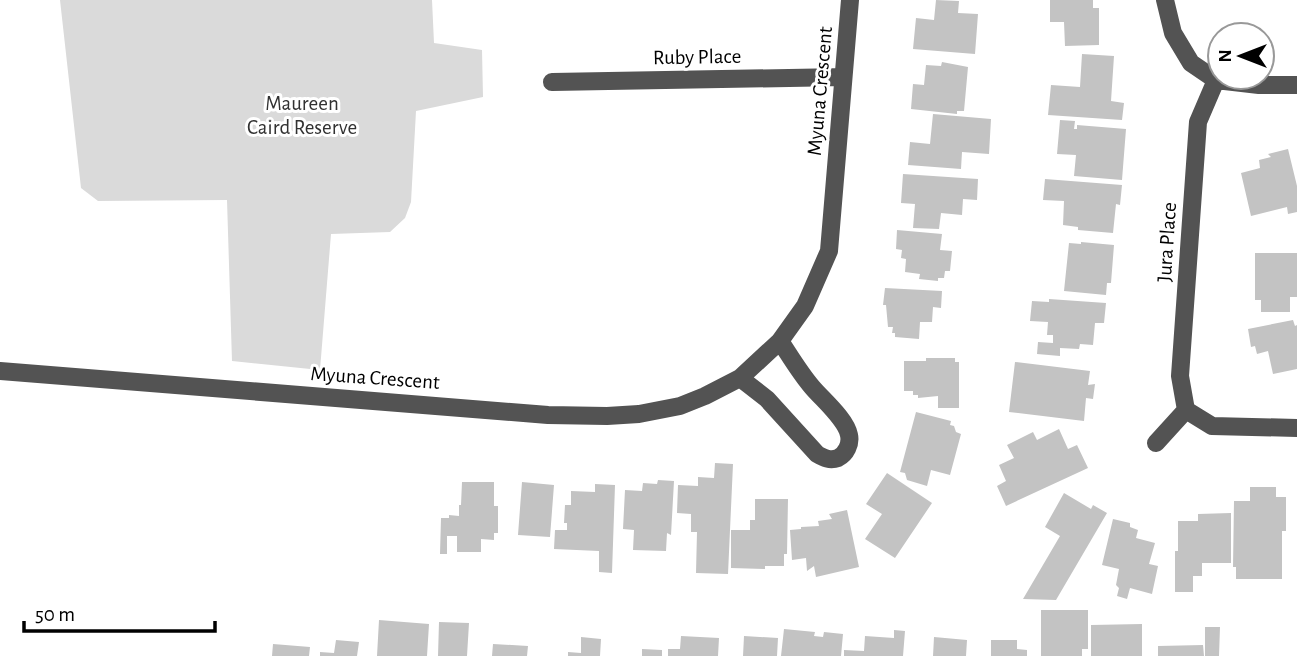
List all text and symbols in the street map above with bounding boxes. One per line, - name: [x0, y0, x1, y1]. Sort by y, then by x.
- north arrow: [1206, 21, 1276, 91]
- street label: Myuna Crescent: [804, 25, 836, 156]
- street label: Ruby Place: [653, 46, 741, 68]
- text: N: [1216, 49, 1235, 63]
- park label: Maureen Caird Reserve: [247, 93, 357, 138]
- street label: Jura Place: [1154, 201, 1180, 283]
- street label: Myuna Crescent: [310, 363, 441, 393]
- scale bar: [24, 590, 215, 634]
- text: 50 m: [35, 604, 75, 625]

